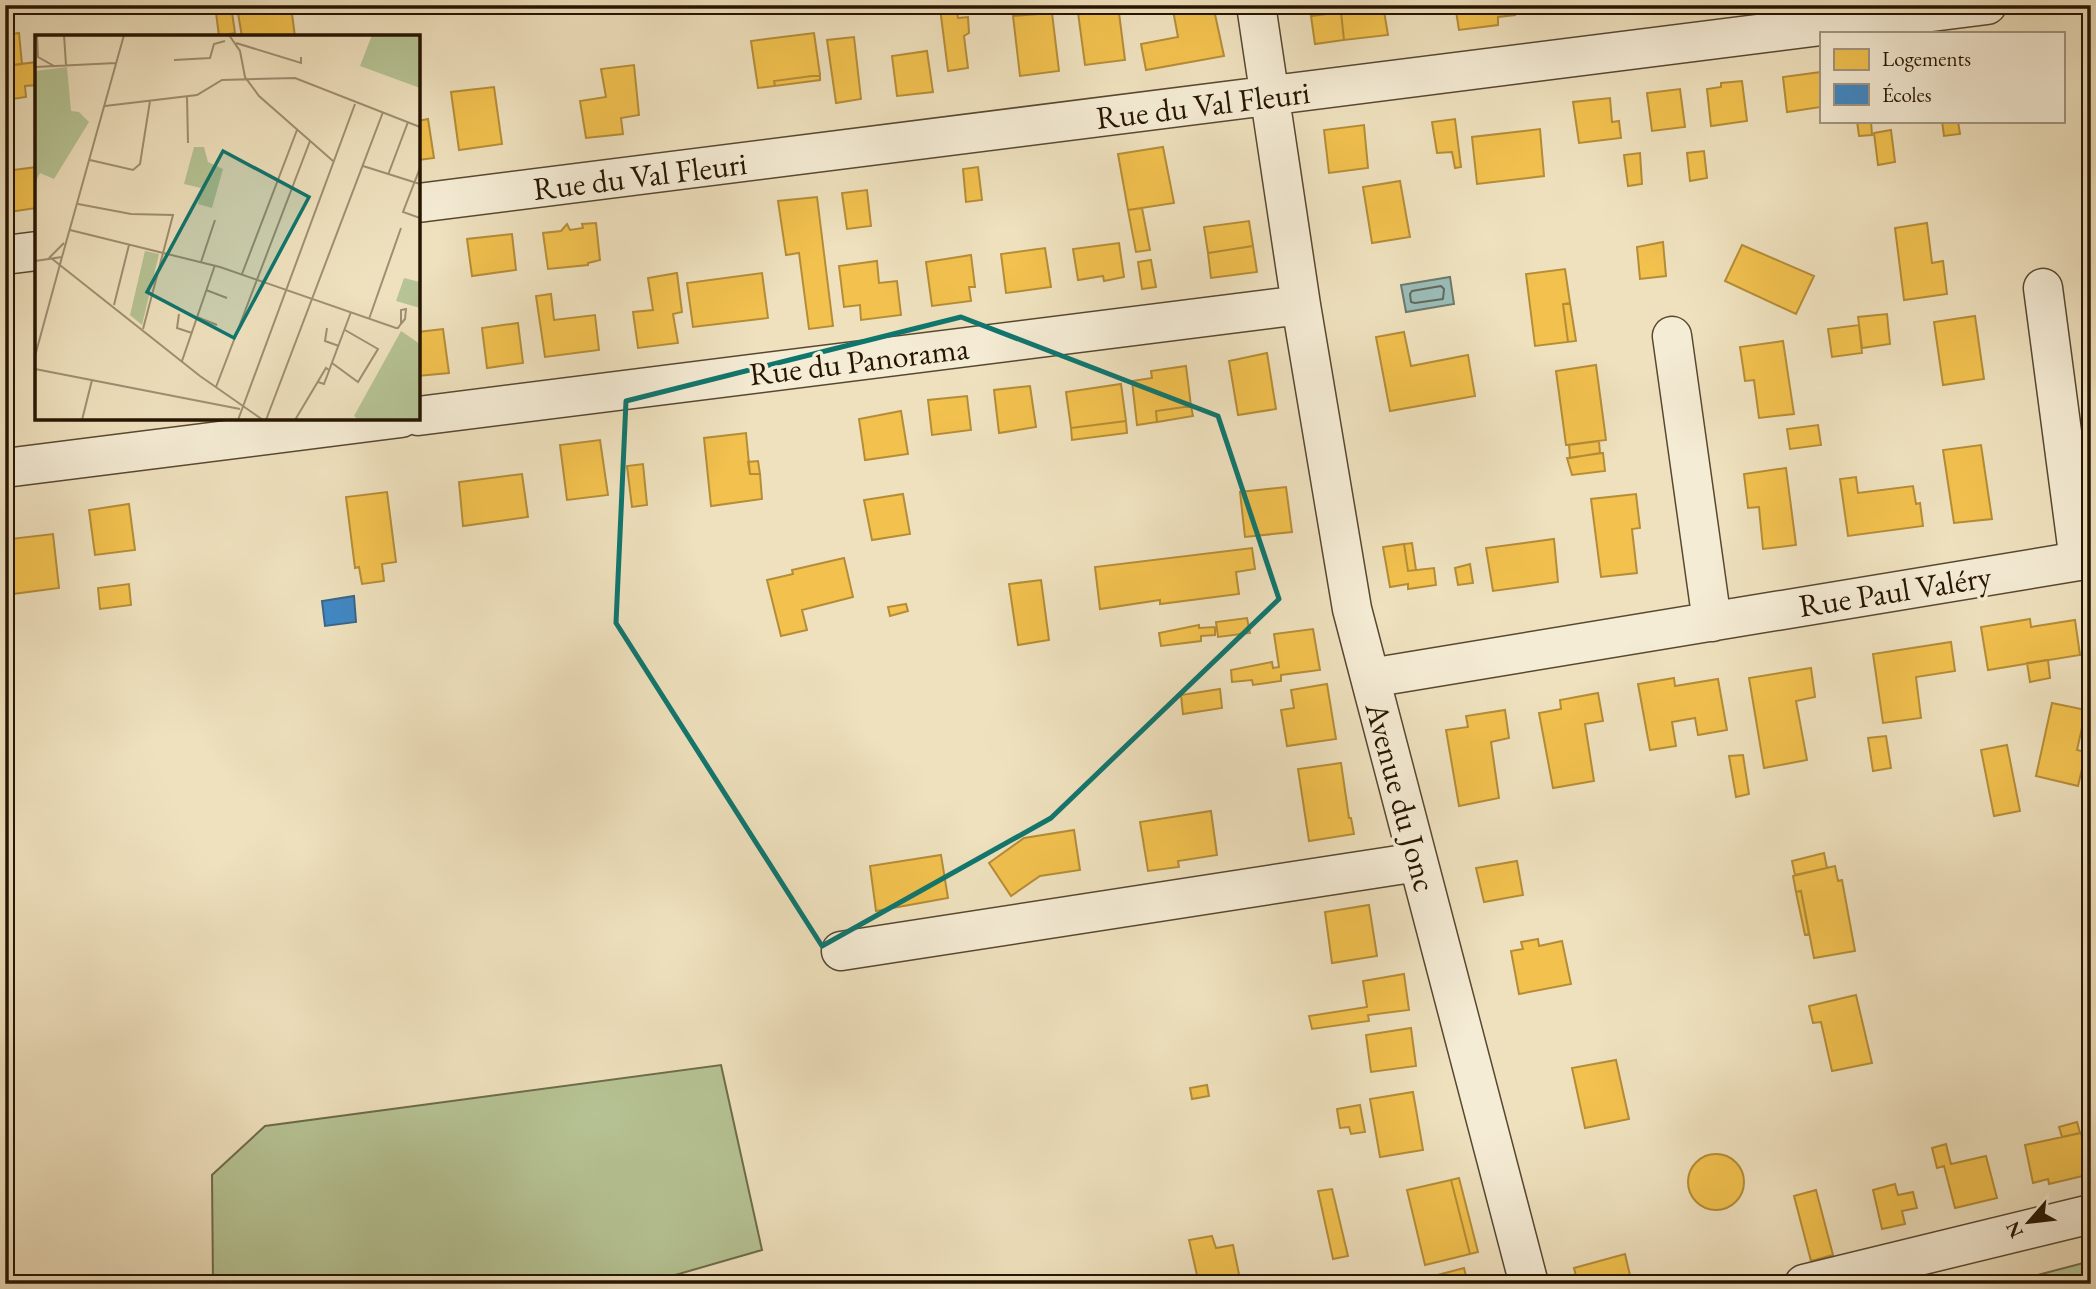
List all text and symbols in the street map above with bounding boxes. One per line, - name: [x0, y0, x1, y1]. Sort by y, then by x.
- legend: [1820, 32, 2064, 122]
- inset map: [35, 35, 420, 420]
- text: Logements: [1882, 45, 1971, 72]
- street label: Rue du Val Fleuri: [1094, 71, 1312, 139]
- text: Écoles: [1882, 81, 1932, 108]
- street label: Rue du Val Fleuri: [531, 142, 749, 210]
- street label: Rue du Panorama: [747, 327, 971, 395]
- street label: Rue Paul Valéry: [1796, 555, 1995, 627]
- street label: Avenue du Jonc: [1355, 697, 1446, 896]
- north arrow: [1994, 1188, 2064, 1258]
- text: N: [1999, 1217, 2029, 1242]

